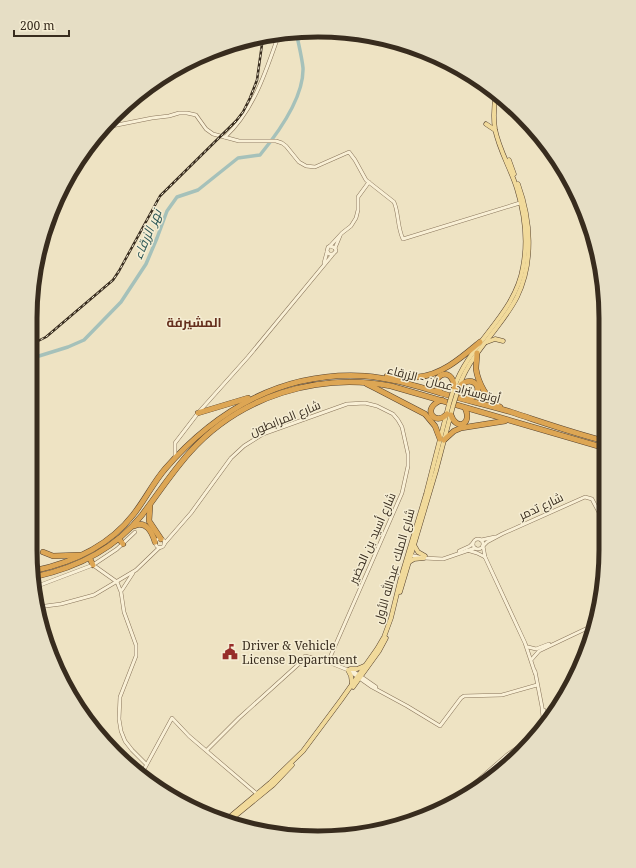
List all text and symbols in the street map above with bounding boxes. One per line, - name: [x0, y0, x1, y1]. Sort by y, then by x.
- scale bar: [14, 12, 69, 38]
- text: 200 m: [20, 17, 55, 34]
- water label: نهر الزرقاء: [128, 205, 166, 262]
- district label: المشيرفة: [166, 313, 222, 331]
- street label: أوتوستراد عمان - الزرقاء: [386, 361, 502, 407]
- street label: شارع المرابطون: [247, 396, 323, 440]
- street label: شارع تدمر: [515, 488, 566, 524]
- street label: شارع أسيد بن الحضير: [344, 490, 400, 587]
- street label: شارع الملك عبدالله الأول: [369, 506, 419, 626]
- place label: Driver & Vehicle License Department: [242, 637, 357, 668]
- public building icon: Driver & Vehicle License Department: [221, 643, 239, 661]

